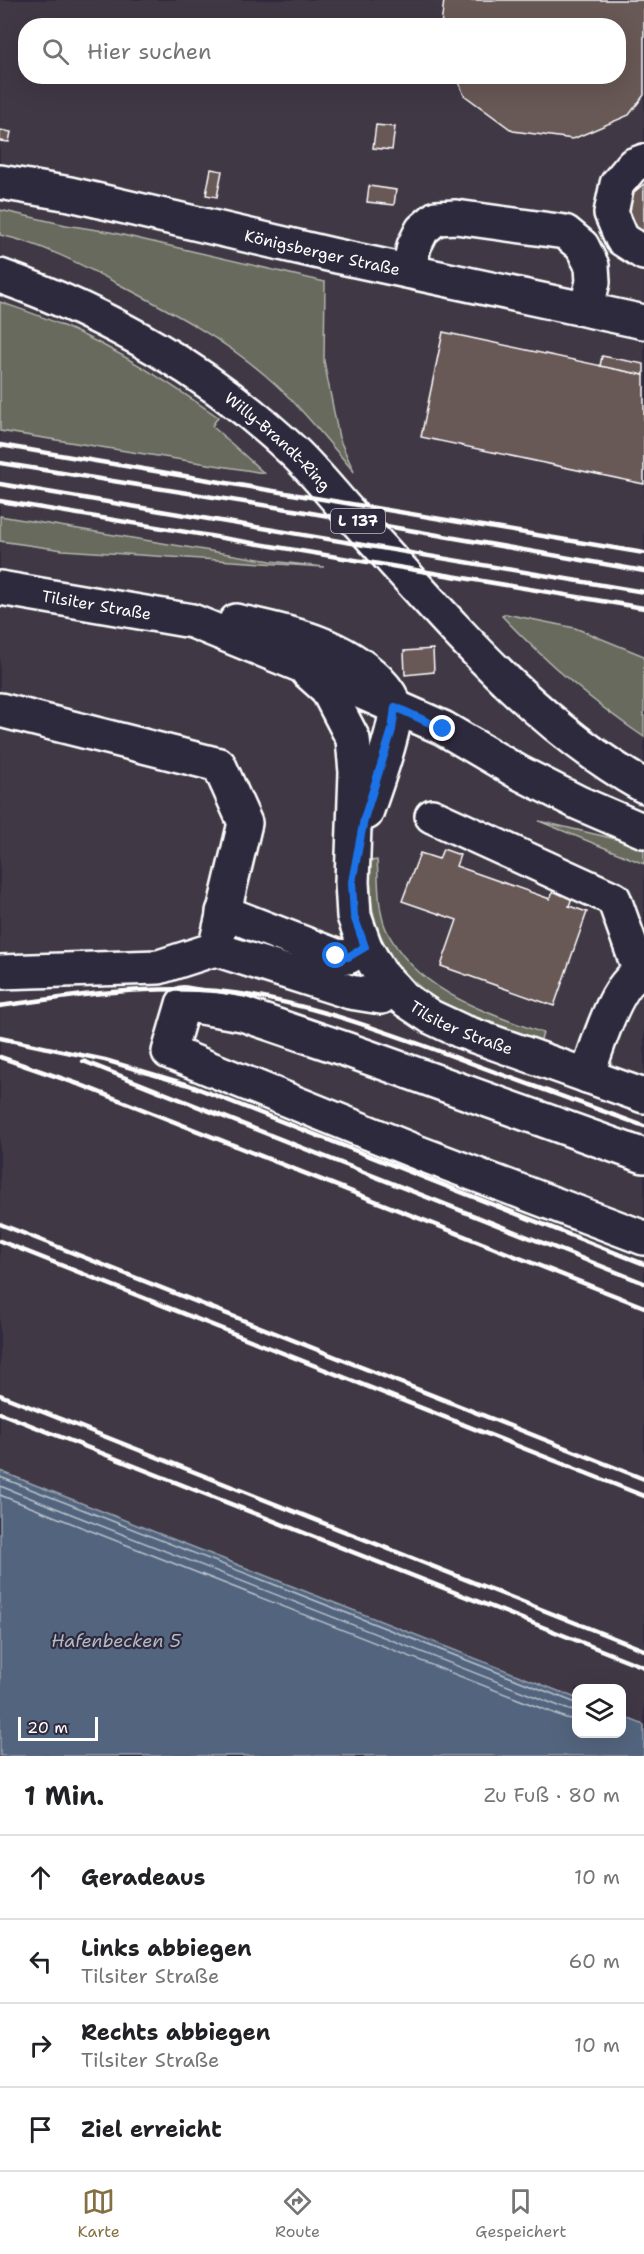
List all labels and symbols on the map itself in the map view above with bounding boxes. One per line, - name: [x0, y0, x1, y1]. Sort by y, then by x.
- street label: Königsberger Straße: [242, 224, 402, 280]
- street label: Willy-Brandt-Ring: [221, 387, 336, 495]
- road number: L 137: [331, 509, 385, 533]
- street label: Tilsiter Straße: [40, 585, 153, 624]
- route end: [429, 715, 455, 741]
- route start: [322, 942, 348, 968]
- street label: Tilsiter Straße: [406, 995, 516, 1059]
- water label: Hafenbecken 5: [51, 1629, 182, 1653]
- scale bar: [18, 1714, 98, 1742]

